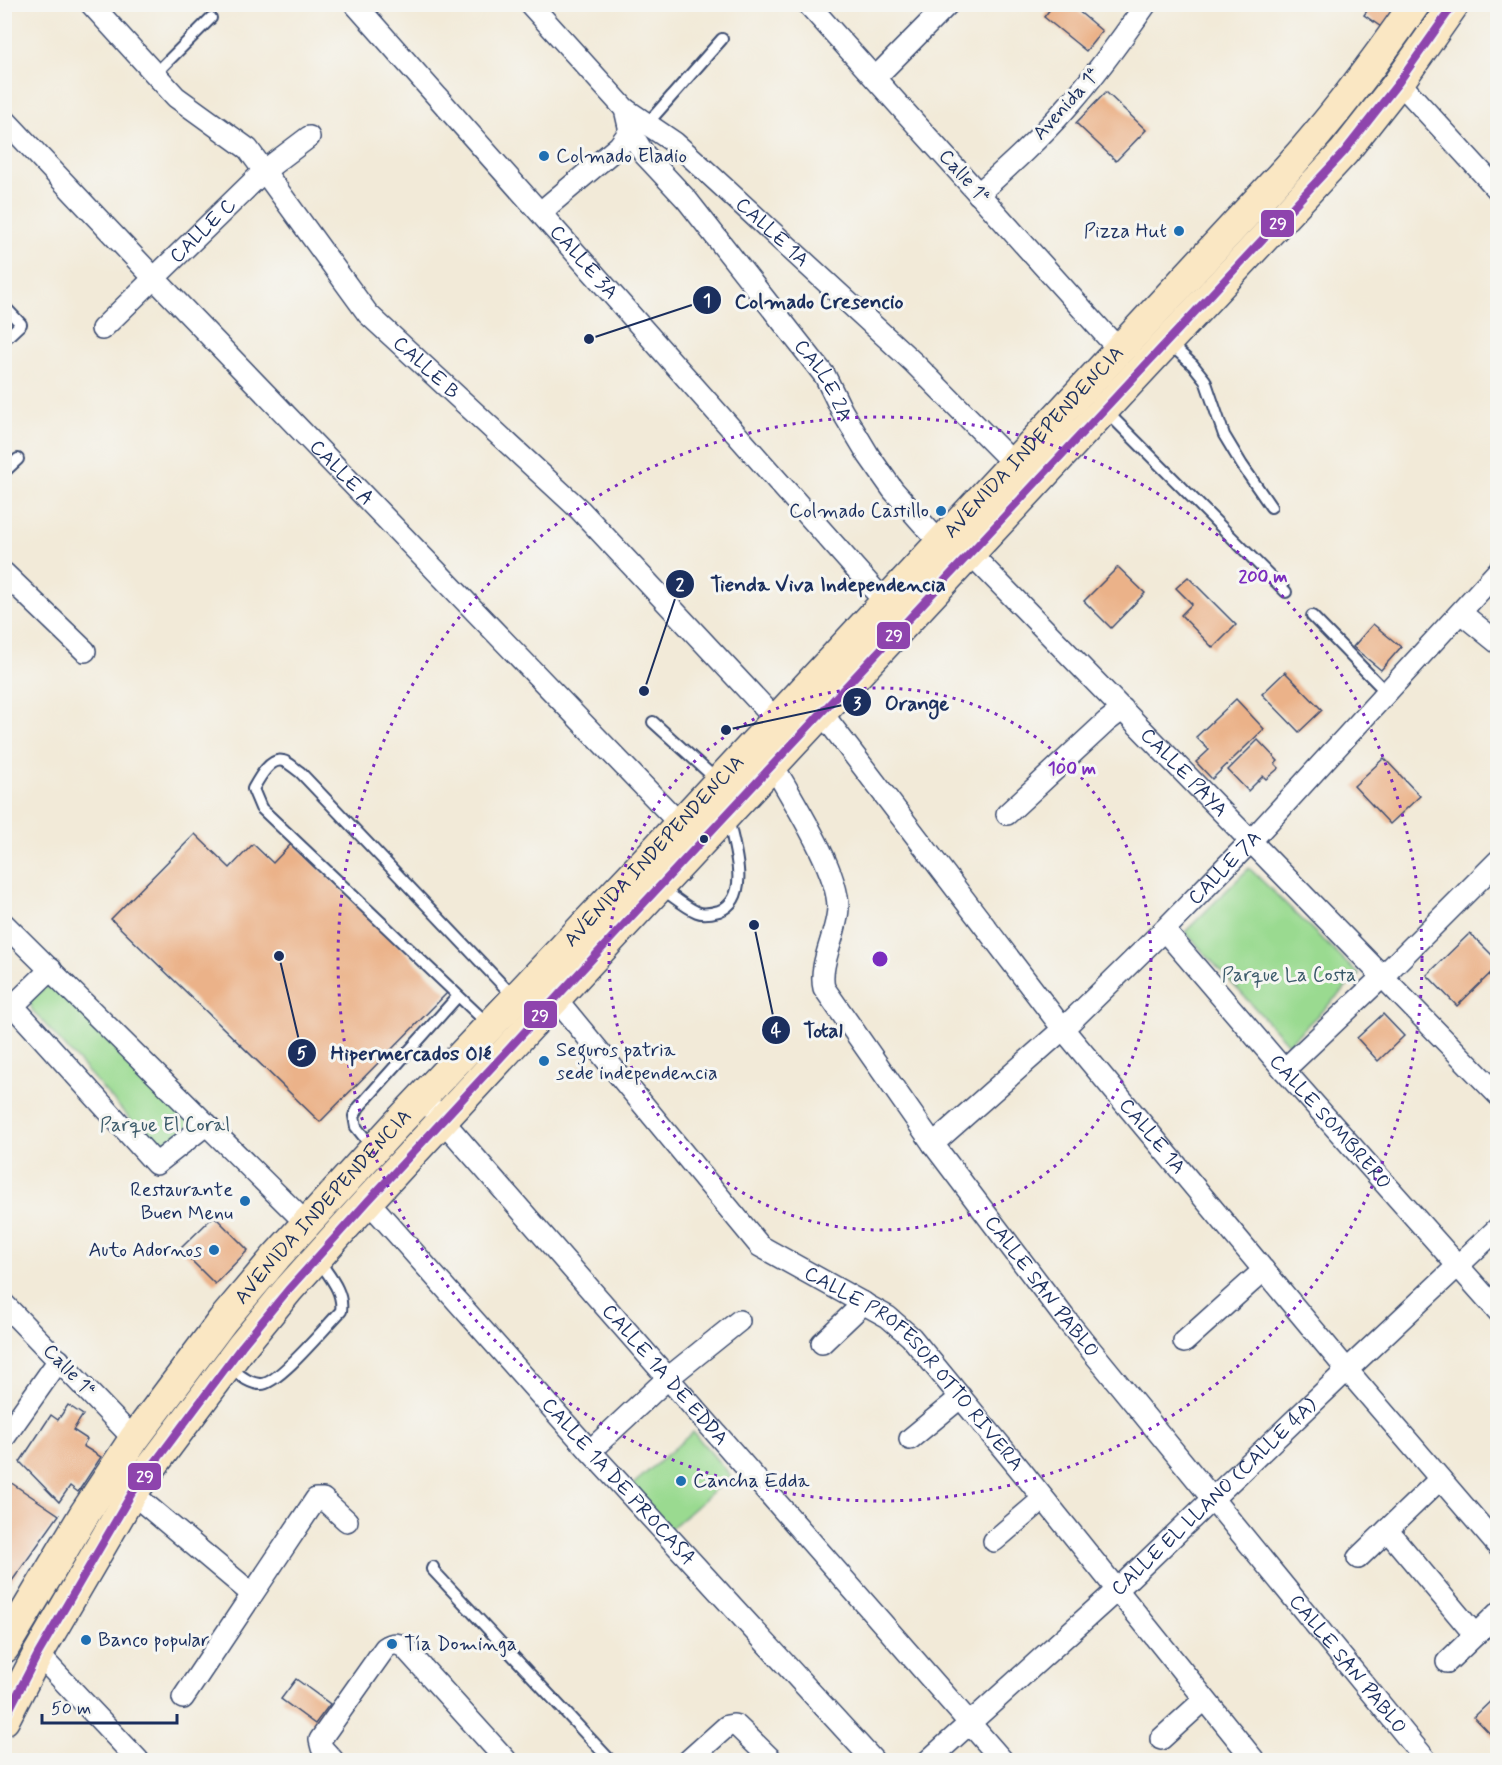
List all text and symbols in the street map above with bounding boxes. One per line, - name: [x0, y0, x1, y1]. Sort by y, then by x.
- street label: Avenida 1ª: [1027, 62, 1107, 146]
- place label: Colmado Eladio: [556, 143, 687, 170]
- street label: Calle 1ª: [932, 144, 996, 210]
- marker: Colmado Eladio: [537, 149, 551, 163]
- street label: CALLE 1A: [730, 191, 815, 273]
- street label: CALLE C: [164, 192, 242, 269]
- line badge: 29: [1260, 209, 1295, 238]
- text: 29: [1269, 214, 1287, 235]
- place label: Pizza Hut: [1084, 218, 1167, 245]
- street label: CALLE 3A: [543, 219, 624, 305]
- marker: Pizza Hut: [1172, 224, 1186, 238]
- callout: Colmado Cresencio: [692, 281, 916, 320]
- text: Colmado Cresencio: [734, 288, 904, 316]
- text: 1: [703, 289, 711, 313]
- street label: CALLE B: [387, 330, 465, 405]
- street label: CALLE 2A: [788, 334, 859, 427]
- street label: AVENIDA INDEPENDENCIA: [938, 340, 1130, 544]
- street label: CALLE A: [303, 434, 380, 512]
- place label: Colmado Castillo: [789, 498, 929, 525]
- marker: Colmado Castillo: [934, 504, 948, 518]
- callout: Tienda Viva Independencia: [665, 564, 961, 603]
- text: 200 m: [1238, 565, 1288, 589]
- text: Tienda Viva Independencia: [710, 571, 946, 599]
- text: 2: [676, 573, 685, 597]
- line badge: 29: [876, 621, 911, 650]
- text: 29: [885, 626, 903, 647]
- callout: Orange: [842, 683, 961, 722]
- text: Orange: [885, 690, 949, 720]
- text: 3: [853, 692, 862, 716]
- street label: CALLE PAYA: [1134, 722, 1234, 823]
- street label: AVENIDA INDEPENDENCIA: [558, 749, 751, 953]
- text: 100 m: [1048, 757, 1096, 781]
- street label: CALLE 7A: [1182, 825, 1268, 911]
- unlabelled marker: [698, 833, 710, 845]
- centre of rings: [870, 949, 890, 969]
- park label: Parque La Costa: [1222, 962, 1356, 989]
- line badge: 29: [523, 1000, 558, 1029]
- text: 29: [531, 1006, 549, 1027]
- callout: Total: [761, 1010, 855, 1049]
- text: Total: [803, 1017, 843, 1045]
- text: 4: [771, 1019, 782, 1043]
- callout: Hipermercados Olé: [287, 1033, 504, 1072]
- place label: Seguros patria sede independencia: [556, 1037, 718, 1087]
- text: Hipermercados Olé: [331, 1040, 492, 1068]
- text: 5: [297, 1042, 308, 1066]
- street label: CALLE SOMBRERO: [1263, 1049, 1397, 1195]
- marker: Seguros patria sede independencia: [537, 1054, 551, 1068]
- street label: CALLE 1A: [1113, 1093, 1192, 1180]
- street label: AVENIDA INDEPENDENCIA: [228, 1103, 418, 1310]
- park label: Parque El Coral: [100, 1112, 230, 1139]
- place label: Restaurante Buen Menu: [130, 1177, 233, 1227]
- marker: Restaurante Buen Menu: [238, 1194, 252, 1208]
- street label: CALLE SAN PABLO: [978, 1210, 1105, 1363]
- place label: Auto Adornos: [88, 1237, 202, 1264]
- marker: Auto Adornos: [207, 1243, 221, 1257]
- street label: CALLE PROFESOR OTTO RIVERA: [799, 1260, 1030, 1477]
- street label: CALLE 1A DE EDDA: [596, 1298, 734, 1451]
- street label: Calle 1ª: [37, 1338, 101, 1404]
- street label: CALLE 1A DE PROCASA: [535, 1392, 702, 1571]
- street label: CALLE EL LLANO (CALLE 4A): [1105, 1392, 1323, 1602]
- line badge: 29: [127, 1462, 162, 1491]
- text: 29: [136, 1467, 154, 1488]
- place label: Cancha Edda: [693, 1468, 810, 1495]
- marker: Cancha Edda: [674, 1474, 688, 1488]
- street label: CALLE SAN PABLO: [1283, 1589, 1413, 1740]
- place label: Banco popular: [98, 1627, 209, 1654]
- place label: Tía Dominga: [404, 1631, 517, 1658]
- marker: Banco popular: [79, 1633, 93, 1647]
- marker: Tía Dominga: [385, 1637, 399, 1651]
- scale bar: [42, 1687, 177, 1725]
- text: 50 m: [51, 1697, 91, 1721]

